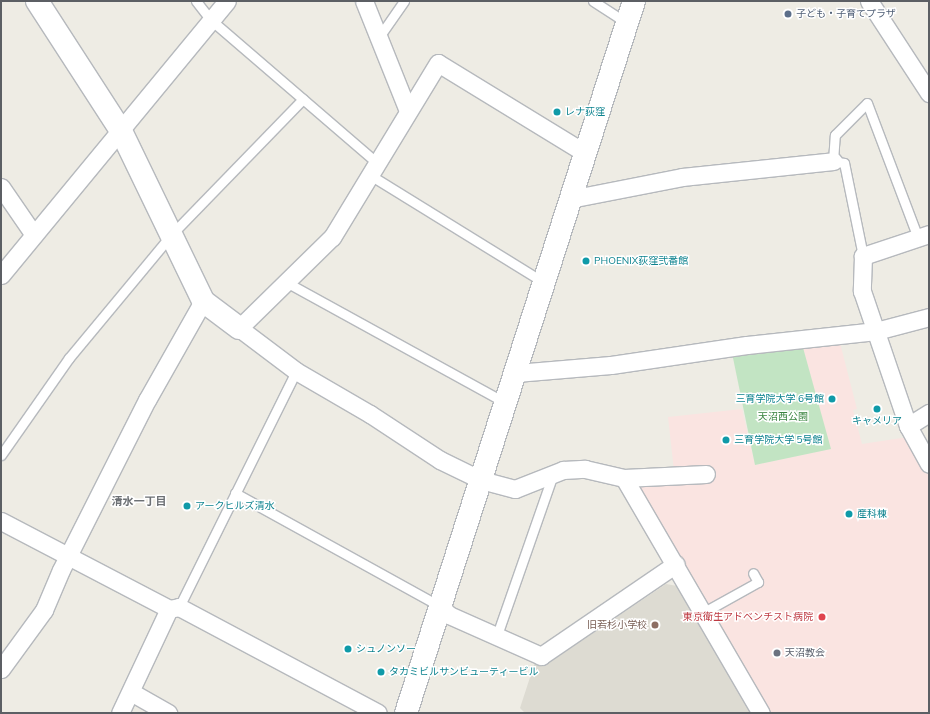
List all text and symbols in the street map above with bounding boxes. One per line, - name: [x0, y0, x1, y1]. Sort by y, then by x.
- place label: 子ども・子育てプラザ: [796, 8, 896, 20]
- marker: 子ども・子育てプラザ: [783, 9, 793, 19]
- place label: レナ荻窪: [565, 106, 605, 118]
- marker: レナ荻窪: [552, 107, 562, 117]
- place label: PHOENIX荻窪弐番館: [594, 255, 688, 267]
- marker: PHOENIX荻窪弐番館: [581, 256, 591, 266]
- place label: 三育学院大学 6号館: [735, 393, 824, 405]
- marker: 三育学院大学 6号館: [827, 394, 837, 404]
- marker: キャメリア: [872, 404, 882, 414]
- park label: 天沼西公園: [758, 411, 808, 423]
- place label: キャメリア: [852, 415, 902, 427]
- place label: 三育学院大学 5号館: [734, 434, 823, 446]
- marker: 三育学院大学 5号館: [721, 435, 731, 445]
- district label: 清水一丁目: [112, 494, 166, 508]
- place label: アークヒルズ清水: [195, 500, 274, 512]
- marker: アークヒルズ清水: [182, 501, 192, 511]
- place label: 産科棟: [857, 508, 887, 520]
- marker: 産科棟: [844, 509, 854, 519]
- place label: 東京衛生アドベンチスト病院: [683, 611, 813, 623]
- marker: 東京衛生アドベンチスト病院: [816, 611, 828, 623]
- place label: 旧若杉小学校: [587, 619, 647, 631]
- marker: 旧若杉小学校: [650, 620, 660, 630]
- place label: シュノンソー: [356, 643, 416, 655]
- marker: シュノンソー: [343, 644, 353, 654]
- place label: 天沼教会: [785, 647, 825, 659]
- marker: 天沼教会: [772, 648, 782, 658]
- place label: タカミビルサンビューティービル: [389, 666, 539, 678]
- marker: タカミビルサンビューティービル: [376, 667, 386, 677]

